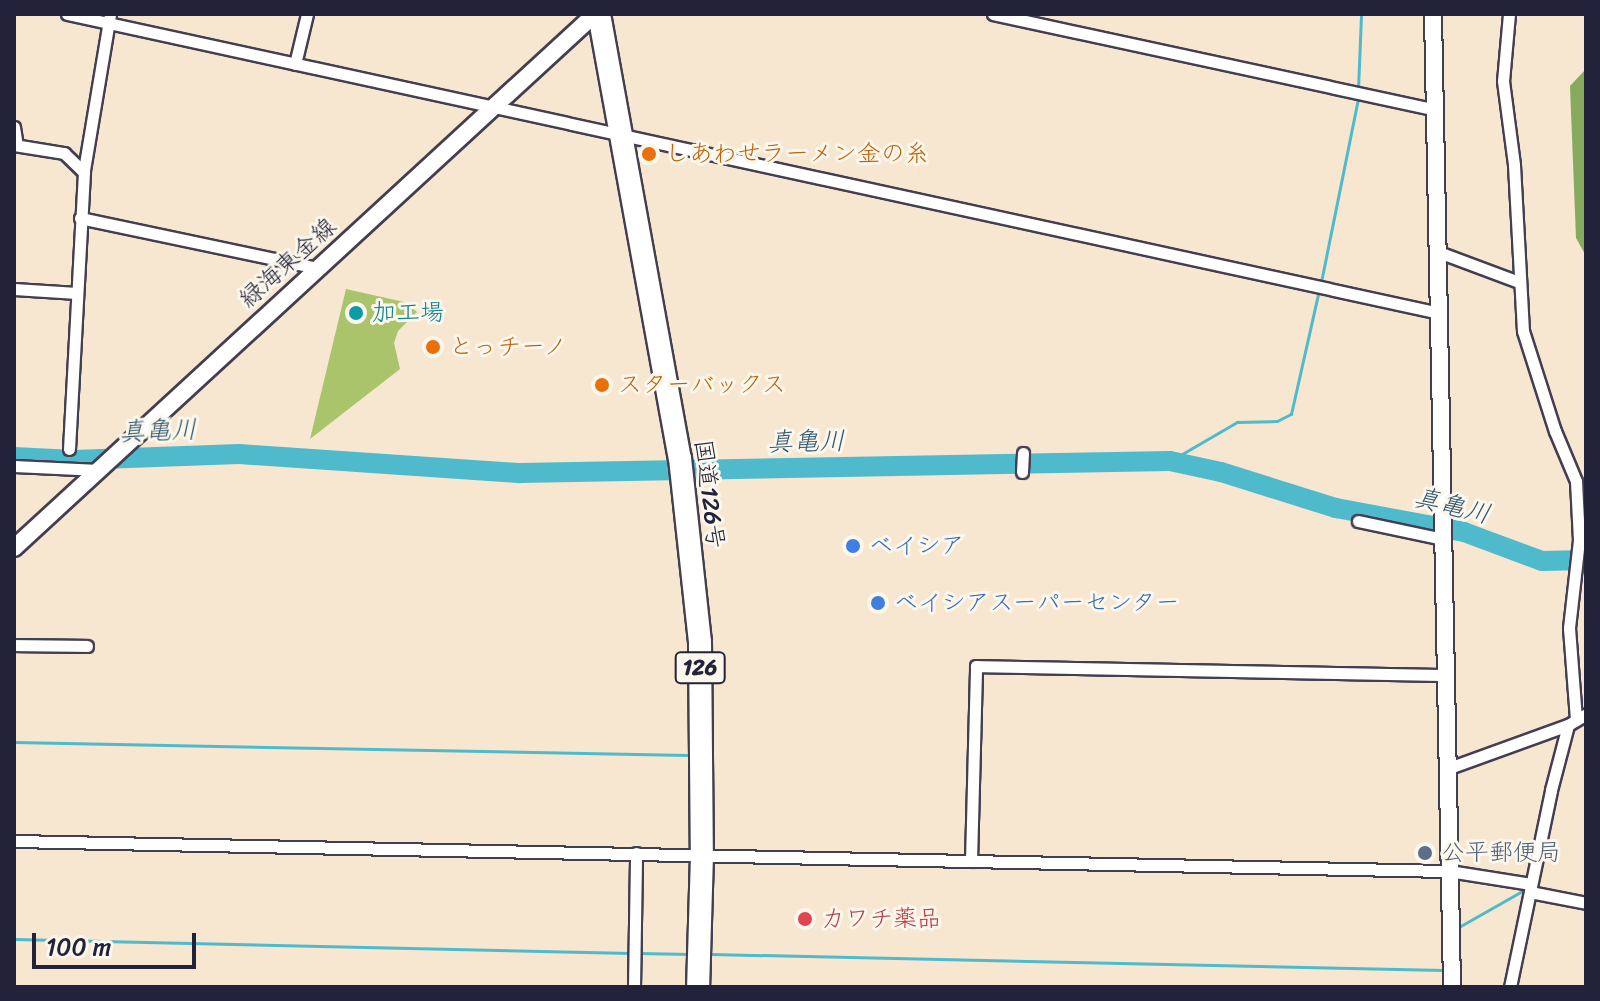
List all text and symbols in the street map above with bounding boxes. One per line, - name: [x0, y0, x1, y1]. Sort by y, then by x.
- place label: しあわせラーメン金の糸: [665, 140, 929, 168]
- marker: しあわせラーメン金の糸: [640, 145, 658, 163]
- street label: 緑海東金線: [234, 212, 342, 314]
- place label: 加工場: [372, 299, 444, 327]
- marker: 加工場: [347, 304, 365, 322]
- place label: とっチーノ: [449, 333, 569, 361]
- marker: とっチーノ: [424, 338, 442, 356]
- place label: スターバックス: [618, 371, 786, 399]
- marker: スターバックス: [593, 376, 611, 394]
- water label: 真亀川: [118, 414, 198, 448]
- water label: 真亀川: [767, 426, 845, 458]
- street label: 国道126号: [688, 438, 730, 550]
- water label: 真亀川: [1410, 481, 1494, 531]
- place label: ベイシア: [869, 532, 965, 560]
- marker: ベイシア: [844, 537, 862, 555]
- place label: ベイシアスーパーセンター: [894, 589, 1181, 617]
- marker: ベイシアスーパーセンター: [869, 594, 887, 612]
- road number: 126: [674, 650, 726, 686]
- place label: 公平郵便局: [1441, 839, 1561, 867]
- marker: 公平郵便局: [1416, 844, 1434, 862]
- place label: カワチ薬品: [821, 905, 941, 933]
- marker: カワチ薬品: [796, 910, 814, 928]
- scale bar: [36, 917, 200, 967]
- text: 100 m: [46, 926, 111, 968]

